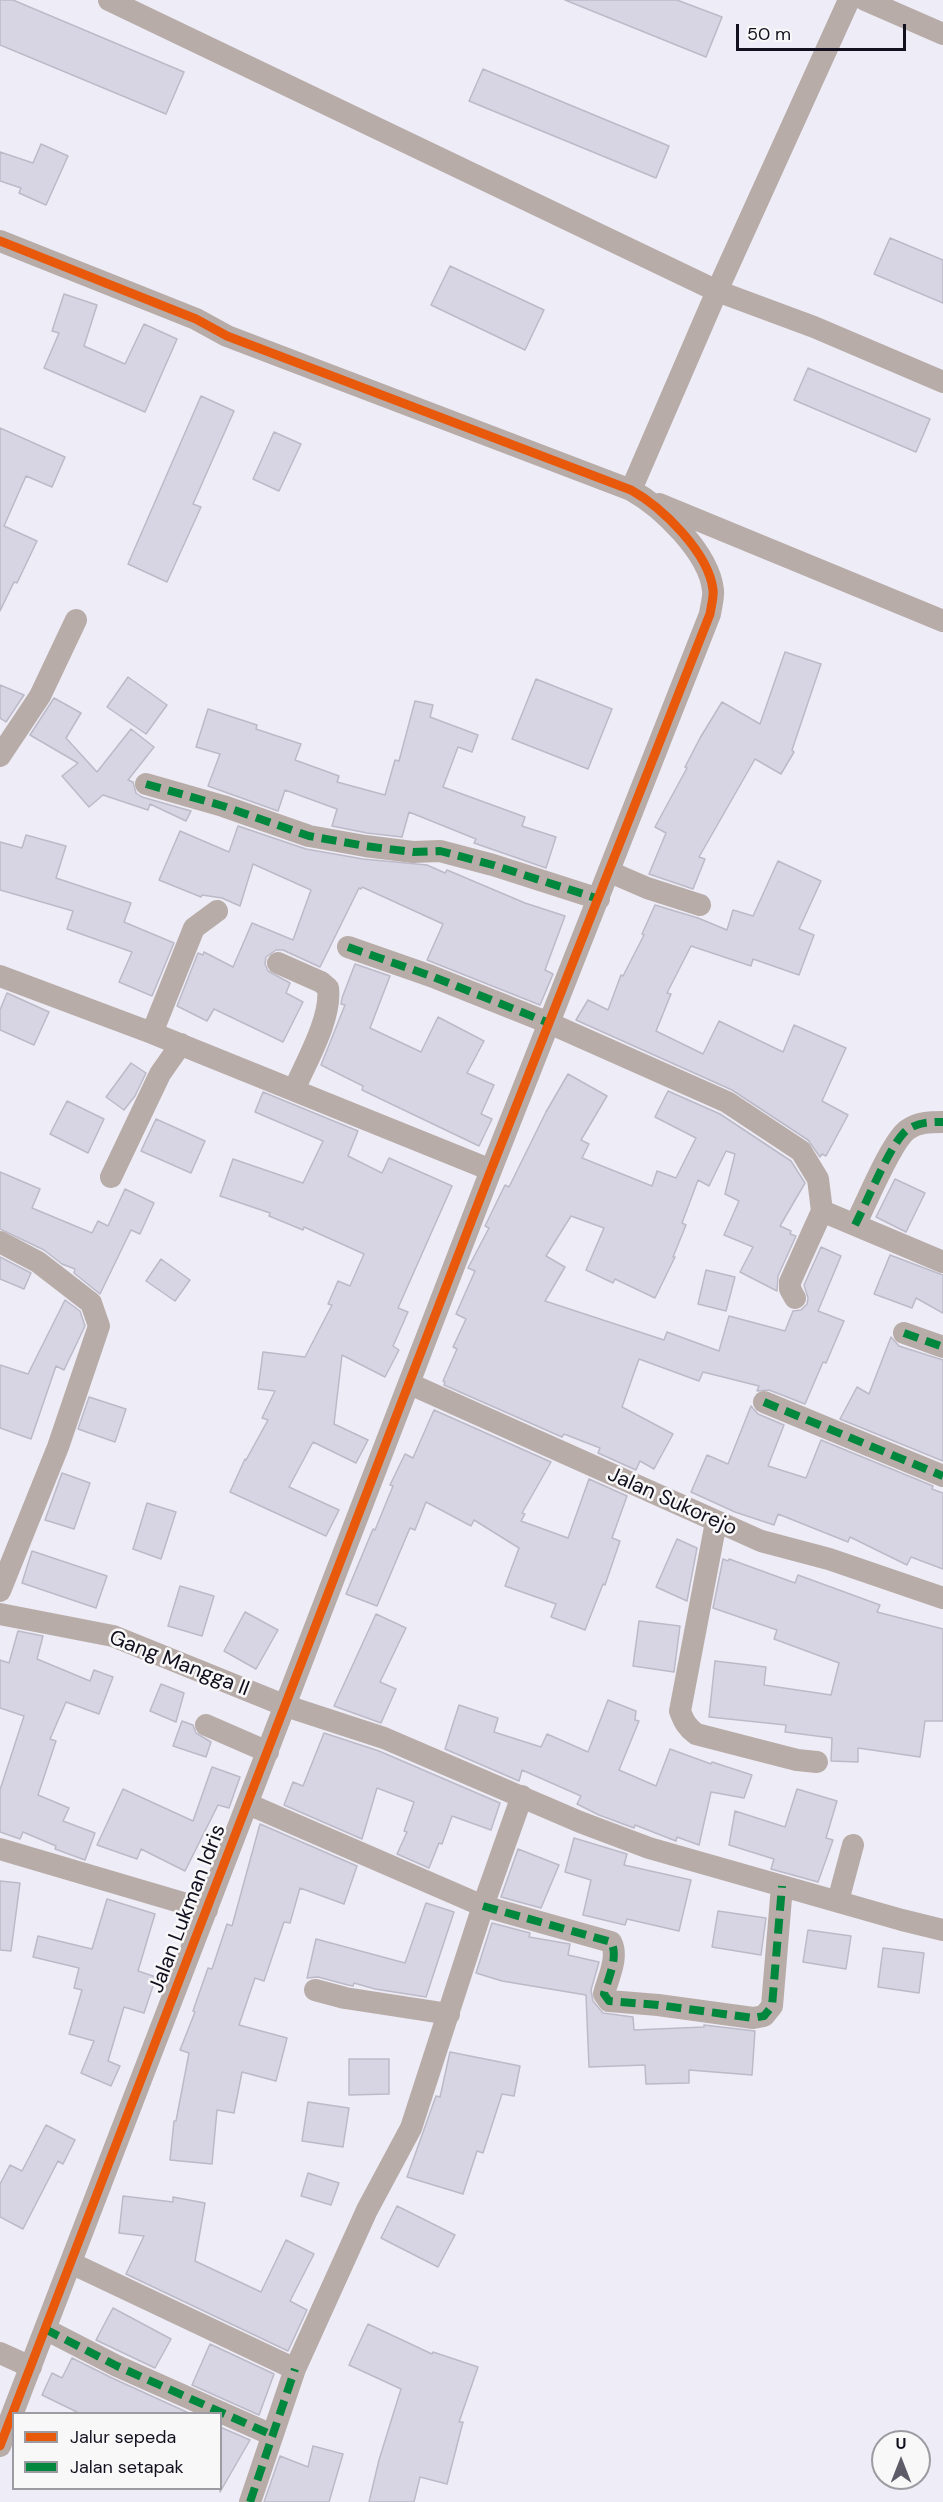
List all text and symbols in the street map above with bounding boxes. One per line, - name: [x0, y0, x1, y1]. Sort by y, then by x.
- scale bar: [739, 12, 908, 50]
- text: 50 m: [747, 22, 791, 46]
- street label: Jalan Sukorejo: [603, 1462, 741, 1542]
- street label: Gang Mangga II: [105, 1626, 253, 1702]
- street label: Jalan Lukman Idris: [144, 1821, 232, 1997]
- legend: [12, 2412, 222, 2490]
- text: Jalur sepeda: [70, 2425, 176, 2449]
- north arrow: [871, 2430, 931, 2490]
- text: U: [896, 2433, 906, 2454]
- text: Jalan setapak: [70, 2455, 184, 2479]

